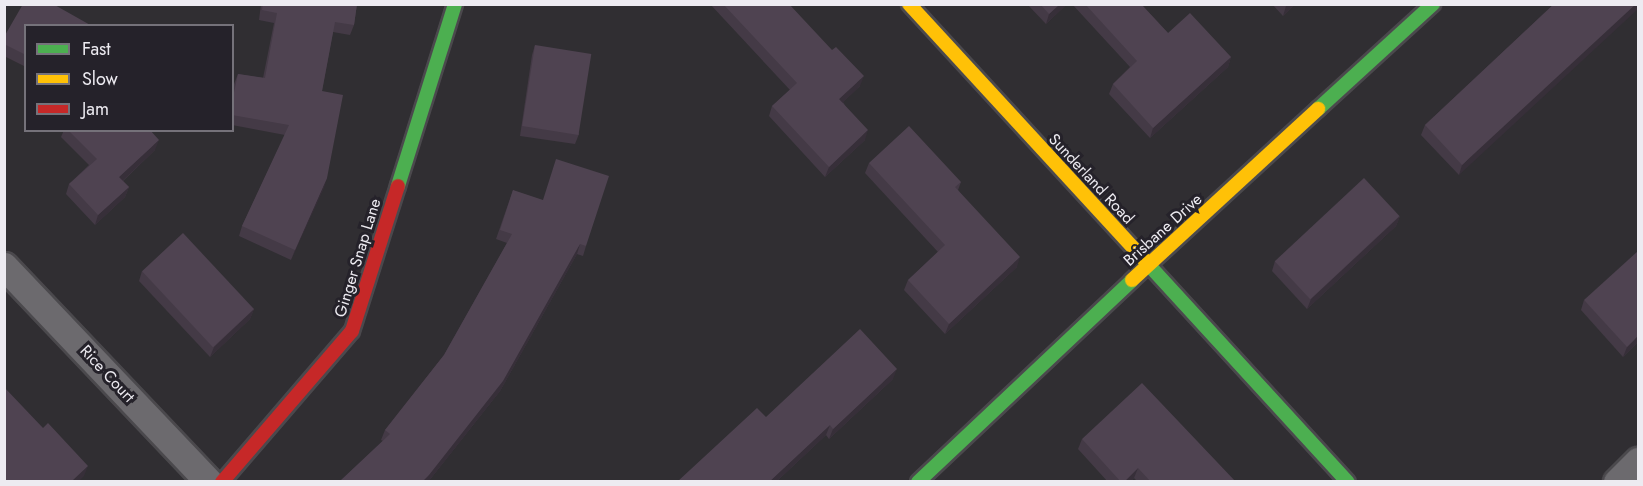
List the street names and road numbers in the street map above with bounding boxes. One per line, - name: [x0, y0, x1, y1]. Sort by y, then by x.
- street label: Sunderland Road: [1044, 130, 1138, 228]
- street label: Brisbane Drive: [1120, 190, 1206, 270]
- street label: Ginger Snap Lane: [331, 196, 385, 320]
- street label: Rice Court: [76, 341, 138, 407]

